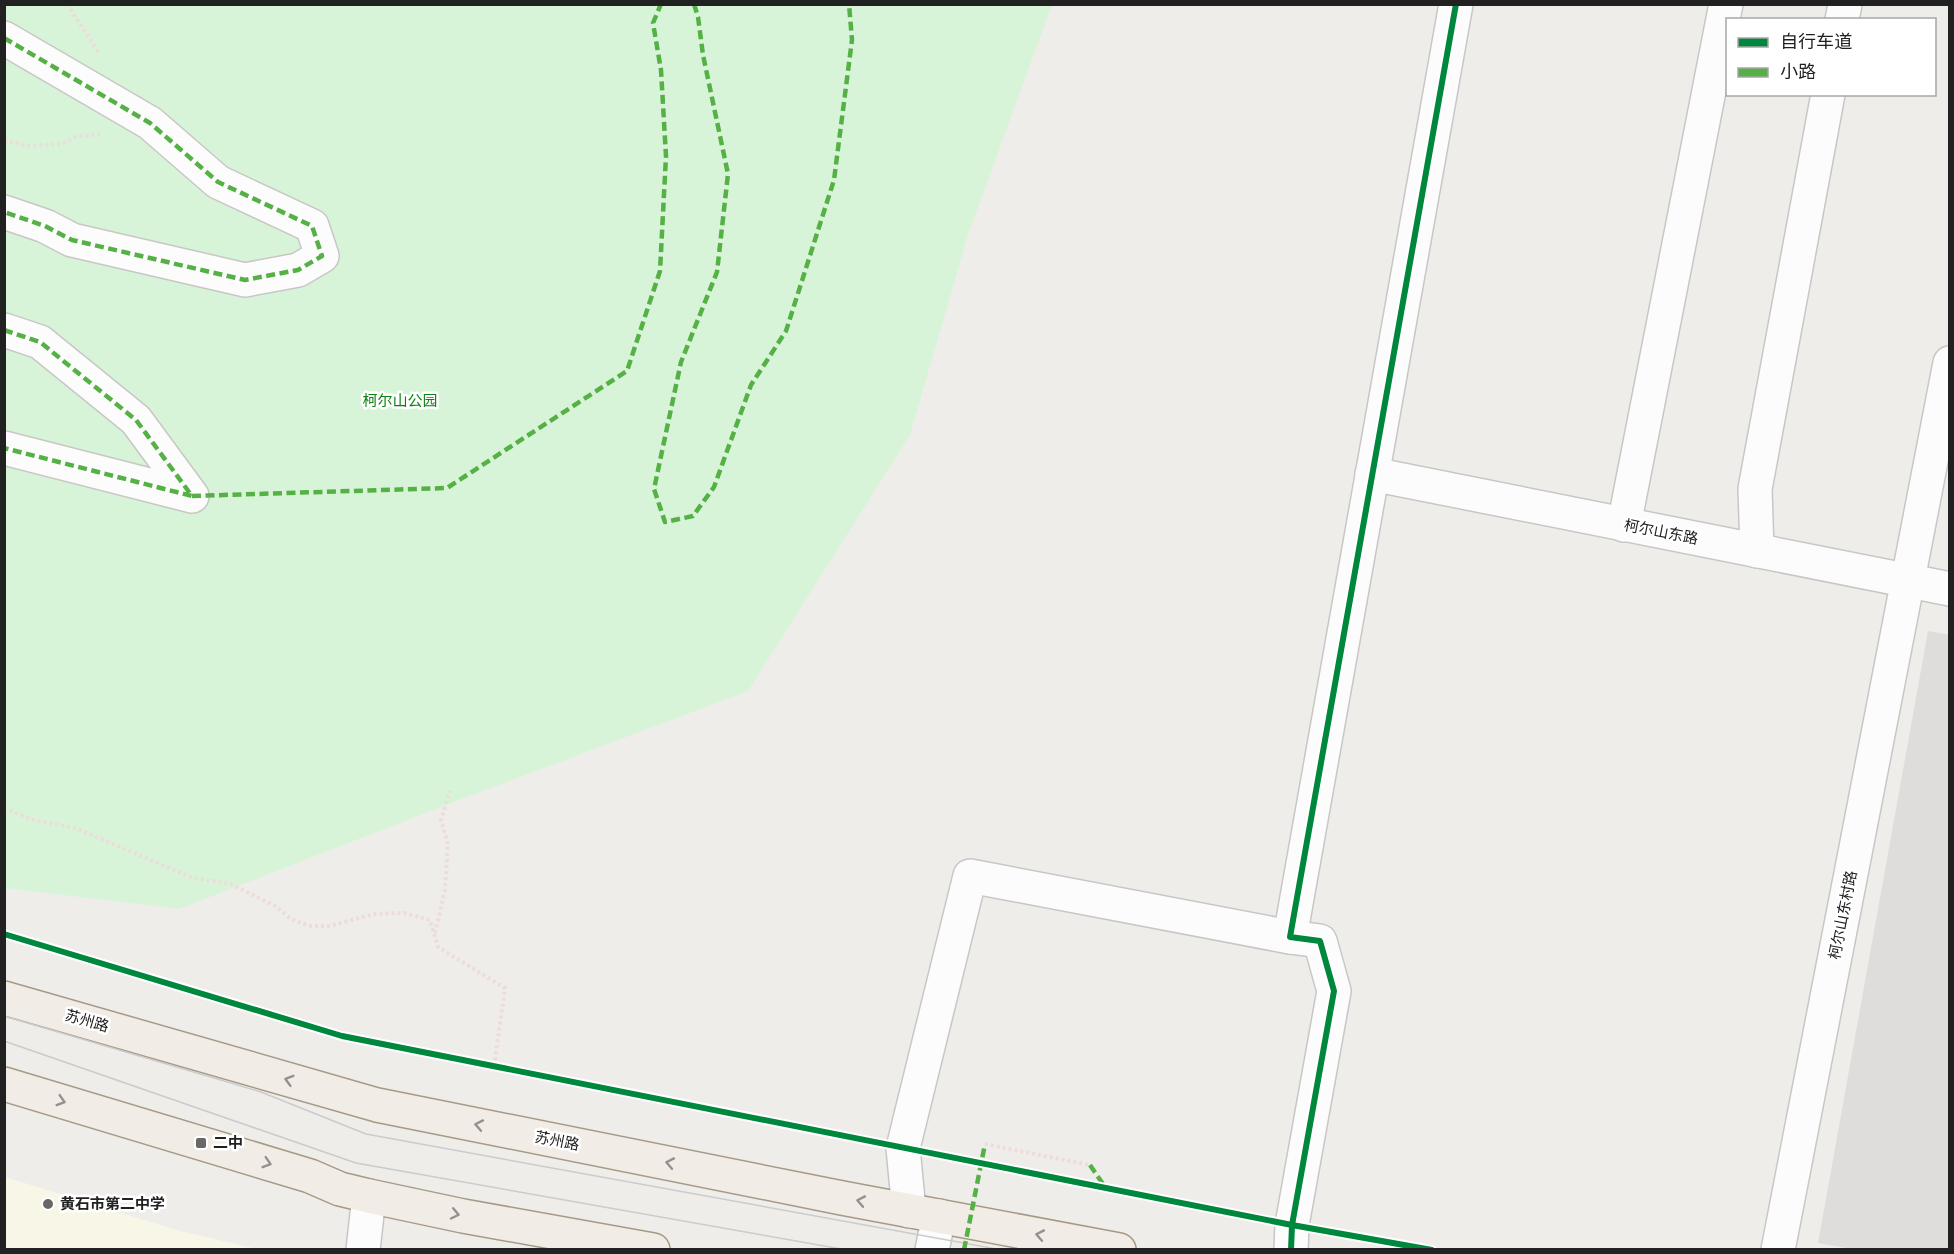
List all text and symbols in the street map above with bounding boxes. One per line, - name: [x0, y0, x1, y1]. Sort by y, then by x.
- legend: [1726, 18, 1936, 96]
- text: 自行车道: [1780, 31, 1852, 52]
- text: 小路: [1780, 61, 1816, 82]
- park label: 柯尔山公园: [362, 391, 438, 410]
- street label: 柯尔山东路: [1622, 515, 1700, 548]
- street label: 柯尔山东村路: [1825, 869, 1860, 961]
- street label: 苏州路: [63, 1005, 111, 1036]
- one-way arrow: [284, 1075, 295, 1087]
- one-way arrow: [55, 1094, 65, 1106]
- one-way arrow: [474, 1119, 484, 1132]
- street label: 苏州路: [533, 1127, 581, 1154]
- place label: 二中: [213, 1133, 243, 1152]
- marker: 二中: [194, 1136, 208, 1150]
- one-way arrow: [261, 1156, 272, 1168]
- one-way arrow: [665, 1157, 675, 1170]
- place label: 黄石市第二中学: [60, 1194, 165, 1213]
- one-way arrow: [857, 1195, 867, 1208]
- marker: 黄石市第二中学: [41, 1197, 55, 1211]
- one-way arrow: [450, 1207, 460, 1220]
- one-way arrow: [1036, 1229, 1046, 1242]

